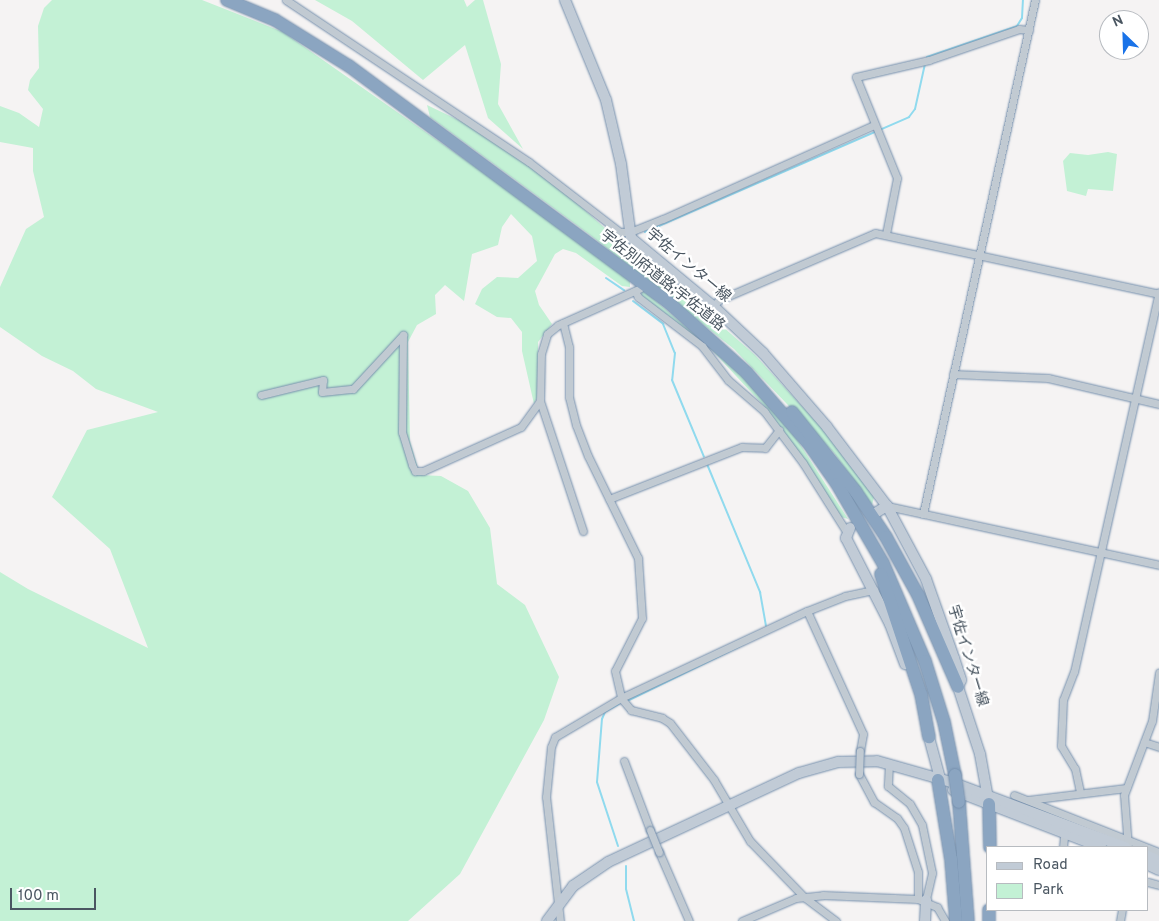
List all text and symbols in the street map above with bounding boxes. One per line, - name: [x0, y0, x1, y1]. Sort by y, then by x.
- north arrow: [1099, 10, 1149, 60]
- text: N: [1110, 12, 1126, 32]
- street label: 宇佐インター線: [642, 225, 734, 307]
- street label: 宇佐別府道路;宇佐道路: [596, 227, 728, 335]
- street label: 宇佐インター線: [943, 603, 991, 709]
- legend: [986, 846, 1149, 911]
- text: Road: [1033, 856, 1068, 875]
- scale bar: [12, 878, 99, 910]
- text: Park: [1033, 881, 1064, 900]
- text: 100 m: [18, 887, 59, 906]

